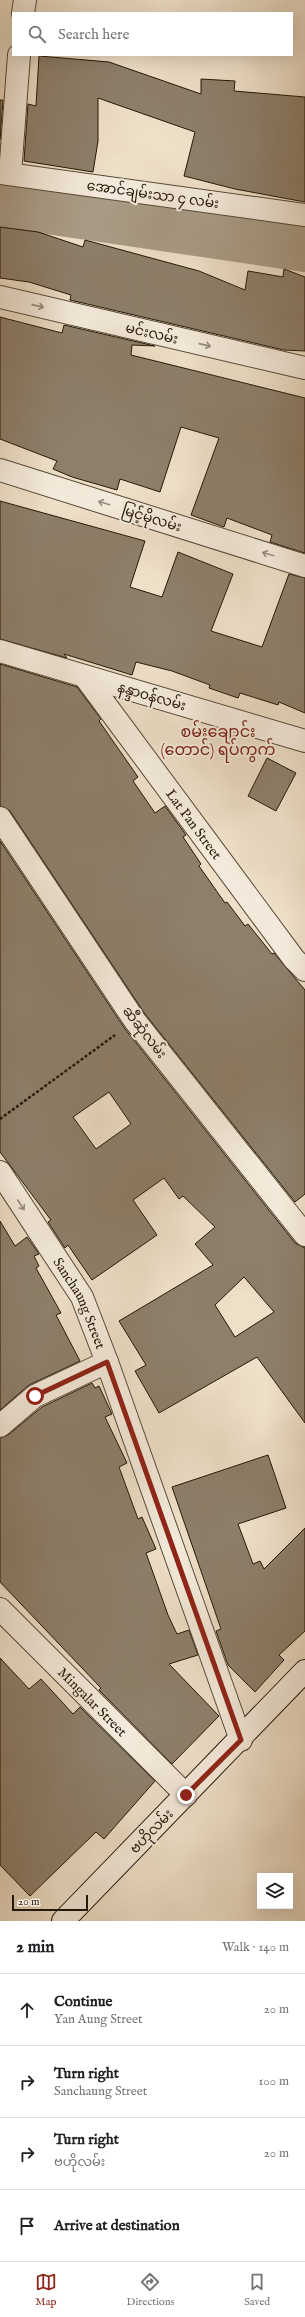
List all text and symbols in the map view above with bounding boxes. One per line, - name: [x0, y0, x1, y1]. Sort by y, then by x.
- search box: [12, 12, 293, 56]
- icon: search: [26, 23, 48, 45]
- text: Search here: [58, 25, 129, 44]
- street label: အောင်ချမ်းသာ ၄ လမ်း: [85, 175, 220, 215]
- one-way arrow: [31, 302, 44, 310]
- street label: မင်းလမ်း: [124, 317, 180, 349]
- one-way arrow: [199, 341, 212, 349]
- one-way arrow: [97, 499, 110, 506]
- street label: မြင့်မိုလမ်း: [119, 499, 184, 538]
- one-way arrow: [262, 550, 274, 558]
- street label: နန္ဒာ၀န်လမ်း: [115, 677, 189, 718]
- district label: စမ်းချောင်း (တောင်) ရပ်ကွက်: [160, 720, 276, 763]
- street label: Lat Pan Street: [161, 786, 225, 864]
- street label: ဆီဆုံလမ်း: [117, 1002, 172, 1064]
- one-way arrow: [17, 1199, 25, 1210]
- street label: Sanchaung Street: [49, 1254, 109, 1352]
- route start: [26, 1387, 44, 1405]
- street label: Mingalar Street: [53, 1664, 131, 1741]
- route end: [177, 1786, 195, 1804]
- street label: ဗဟိုလမ်း: [125, 1804, 179, 1859]
- map controls: [257, 1873, 293, 1909]
- button: layers: [257, 1873, 293, 1909]
- scale bar: [12, 1893, 88, 1912]
- text: 20 m: [18, 1895, 39, 1909]
- text: 2 min: [16, 1937, 54, 1958]
- text: Walk · 140 m: [222, 1939, 289, 1956]
- text: Continue: [54, 1992, 112, 2011]
- icon: ahead: [16, 1999, 38, 2021]
- text: 20 m: [264, 2001, 289, 2018]
- text: Yan Aung Street: [54, 2011, 143, 2028]
- text: Turn right: [54, 2064, 119, 2083]
- icon: right: [16, 2071, 38, 2093]
- text: 100 m: [259, 2073, 289, 2090]
- text: Sanchaung Street: [54, 2083, 147, 2100]
- text: Turn right: [54, 2130, 119, 2149]
- icon: right: [16, 2143, 38, 2165]
- text: 20 m: [264, 2145, 289, 2162]
- text: ဗဟိုလမ်း: [54, 2154, 105, 2171]
- icon: arrive: [16, 2215, 38, 2237]
- text: Arrive at destination: [54, 2216, 180, 2235]
- tab: Map: [35, 2271, 57, 2309]
- tab: Directions: [127, 2271, 174, 2309]
- tab: Saved: [244, 2271, 270, 2309]

